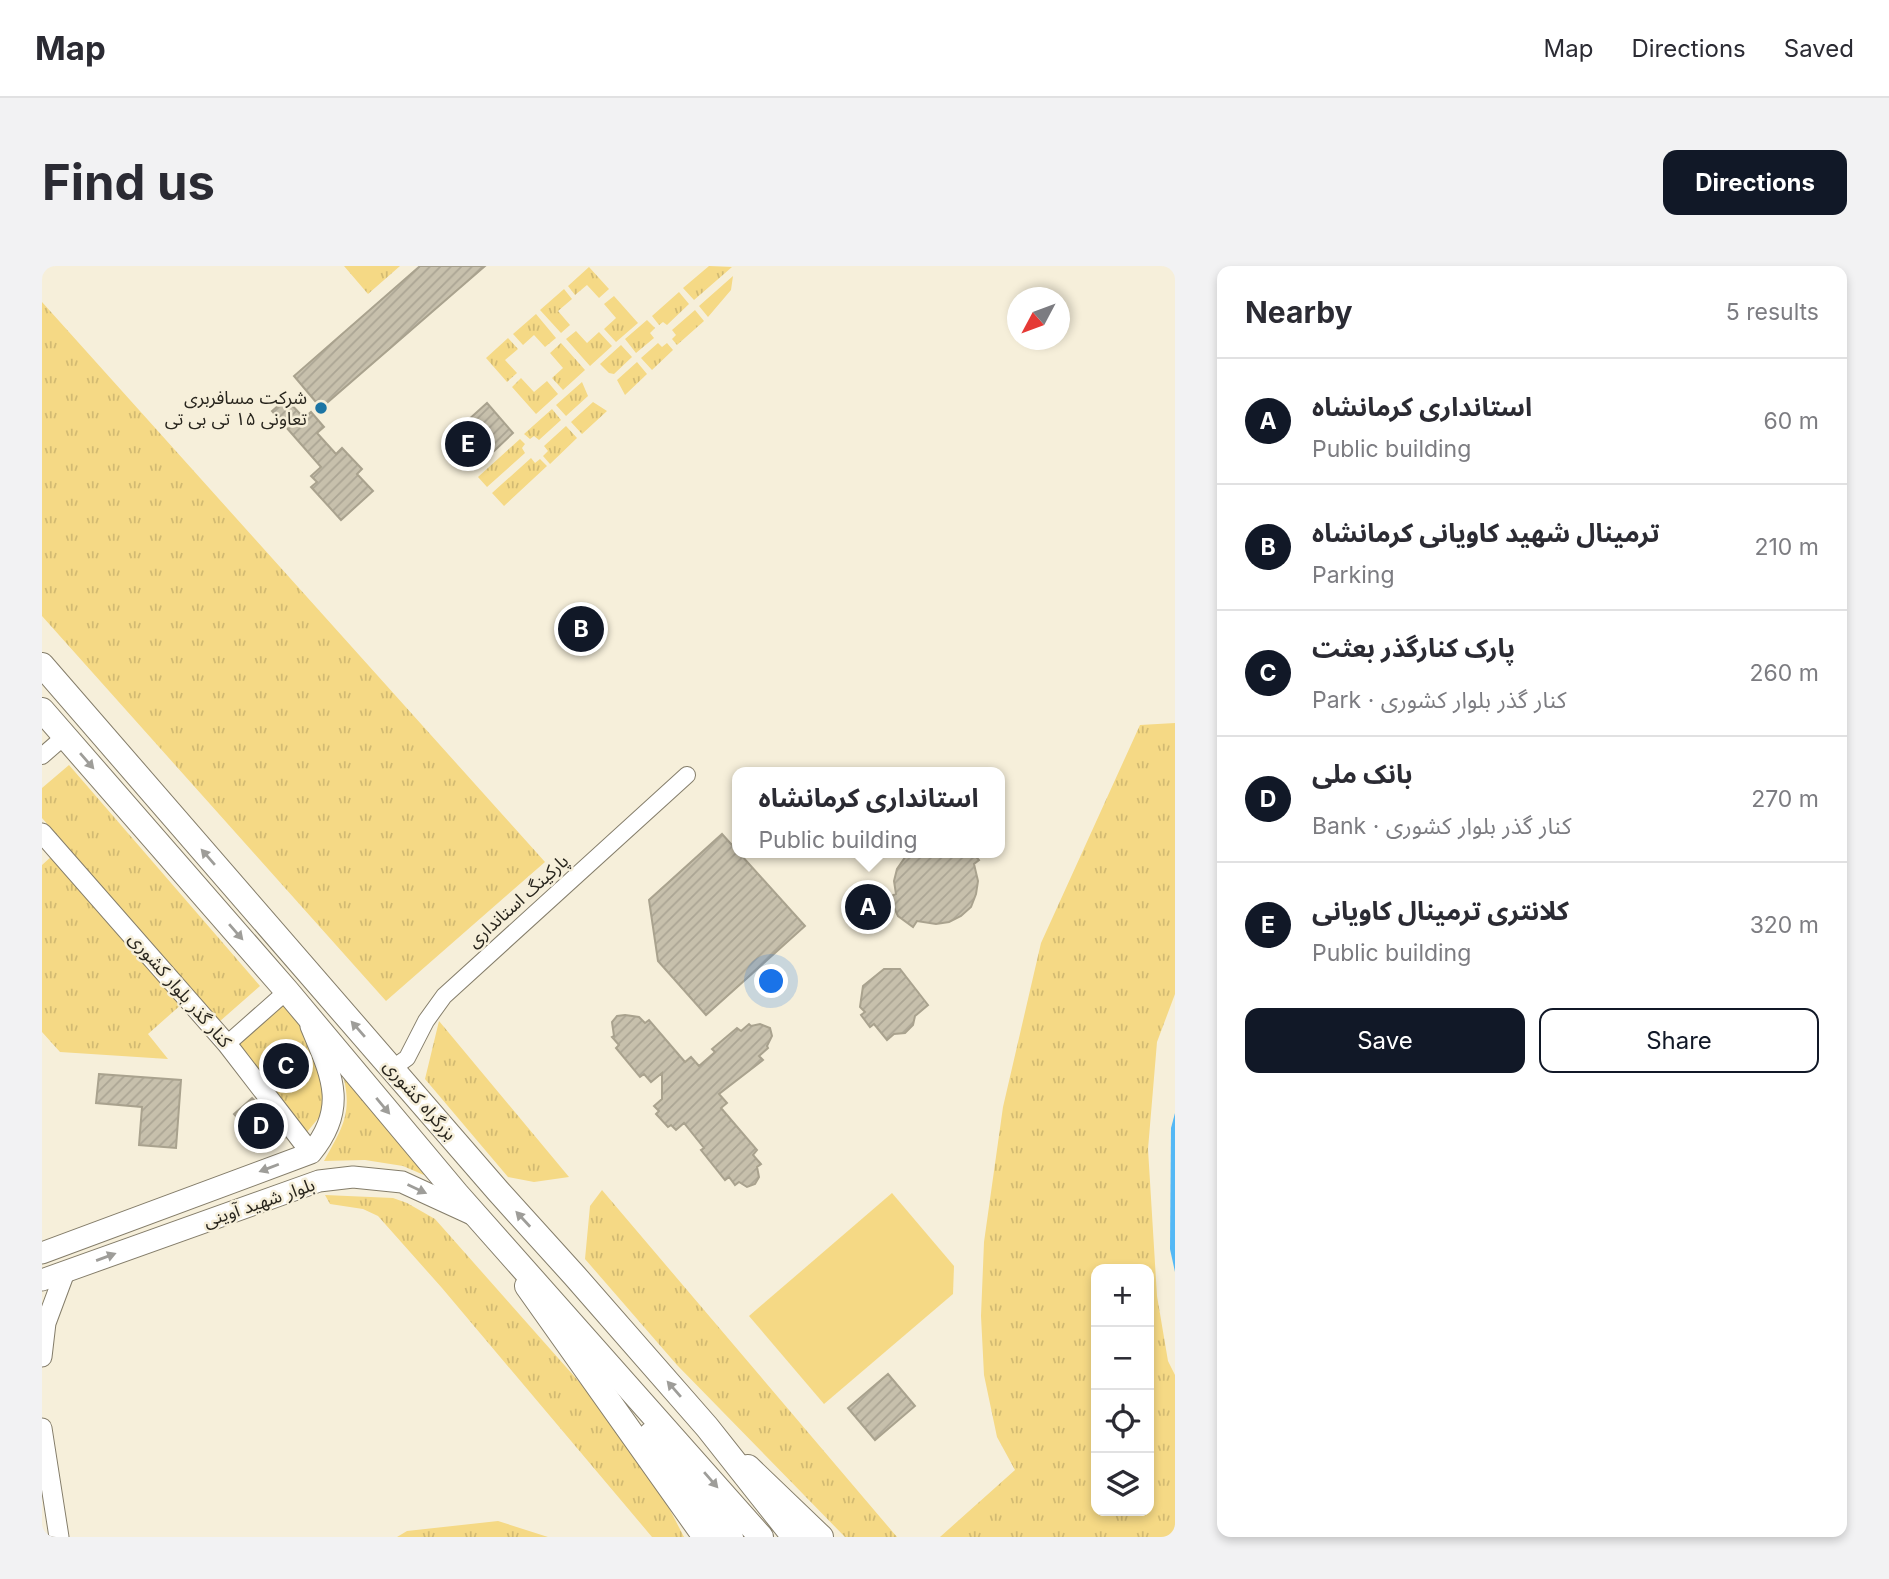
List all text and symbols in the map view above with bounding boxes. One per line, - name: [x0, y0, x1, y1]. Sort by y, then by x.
- text: Map: [35, 28, 106, 68]
- text: Map: [1544, 34, 1593, 63]
- text: Directions: [1631, 34, 1746, 63]
- text: Saved: [1784, 34, 1854, 63]
- button: Directions: [1663, 150, 1847, 215]
- text: Find us: [42, 153, 215, 212]
- north arrow: [1007, 287, 1070, 350]
- text: Nearby: [1245, 294, 1353, 330]
- text: 5 results: [1726, 298, 1819, 326]
- place label: شرکت مسافربری تعاونی ۱۵ تی بی تی: [165, 387, 307, 430]
- text: استانداری کرمانشاه: [1312, 391, 1532, 422]
- marker: شرکت مسافربری تعاونی ۱۵ تی بی تی: [313, 400, 329, 416]
- text: A: [1259, 407, 1277, 435]
- text: 60 m: [1764, 407, 1819, 435]
- pin: E: [445, 418, 491, 470]
- text: Public building: [1312, 435, 1471, 463]
- text: ترمینال شهید کاویانی کرمانشاه: [1312, 517, 1660, 548]
- text: B: [1260, 533, 1276, 561]
- text: 210 m: [1754, 533, 1819, 561]
- text: Parking: [1312, 561, 1395, 589]
- pin: B: [558, 603, 604, 655]
- text: پارک کنارگذر بعثت: [1312, 632, 1515, 663]
- text: C: [1259, 659, 1277, 687]
- text: 260 m: [1750, 659, 1819, 687]
- text: Park · کنار گذر بلوار کشوری: [1312, 686, 1567, 714]
- one-way arrow: [79, 752, 95, 770]
- text: بانک ملی: [1312, 758, 1413, 789]
- popup: [732, 767, 1005, 858]
- text: استانداری کرمانشاه: [758, 782, 979, 813]
- text: D: [1260, 785, 1276, 813]
- text: 270 m: [1751, 785, 1819, 813]
- text: Bank · کنار گذر بلوار کشوری: [1312, 812, 1571, 840]
- text: Public building: [758, 826, 918, 854]
- one-way arrow: [200, 848, 216, 866]
- street label: پارکینگ استانداری: [463, 850, 573, 952]
- pin: A: [845, 881, 891, 933]
- text: کلانتری ترمینال کاویانی: [1312, 895, 1569, 926]
- text: E: [1261, 911, 1275, 939]
- text: 320 m: [1750, 911, 1819, 939]
- one-way arrow: [228, 924, 243, 941]
- street label: کنار گذر بلوار کشوری: [124, 928, 236, 1052]
- text: Public building: [1312, 939, 1471, 967]
- your location: [754, 964, 788, 998]
- button: Save: [1245, 1008, 1525, 1073]
- button: Share: [1539, 1008, 1819, 1073]
- one-way arrow: [351, 1020, 366, 1037]
- pin: C: [263, 1040, 309, 1092]
- street label: بزرگراه کشوری: [379, 1055, 461, 1145]
- one-way arrow: [375, 1098, 390, 1115]
- pin: D: [238, 1100, 284, 1152]
- one-way arrow: [259, 1162, 280, 1173]
- street label: بلوار شهید آوینی: [200, 1174, 318, 1232]
- one-way arrow: [407, 1183, 427, 1195]
- one-way arrow: [515, 1210, 531, 1228]
- one-way arrow: [96, 1251, 117, 1262]
- map controls: [1091, 1264, 1154, 1516]
- button: +: [1091, 1264, 1154, 1327]
- button: −: [1091, 1327, 1154, 1390]
- one-way arrow: [666, 1380, 682, 1398]
- button: locate: [1091, 1390, 1154, 1453]
- button: layers: [1091, 1453, 1154, 1516]
- one-way arrow: [703, 1471, 718, 1488]

